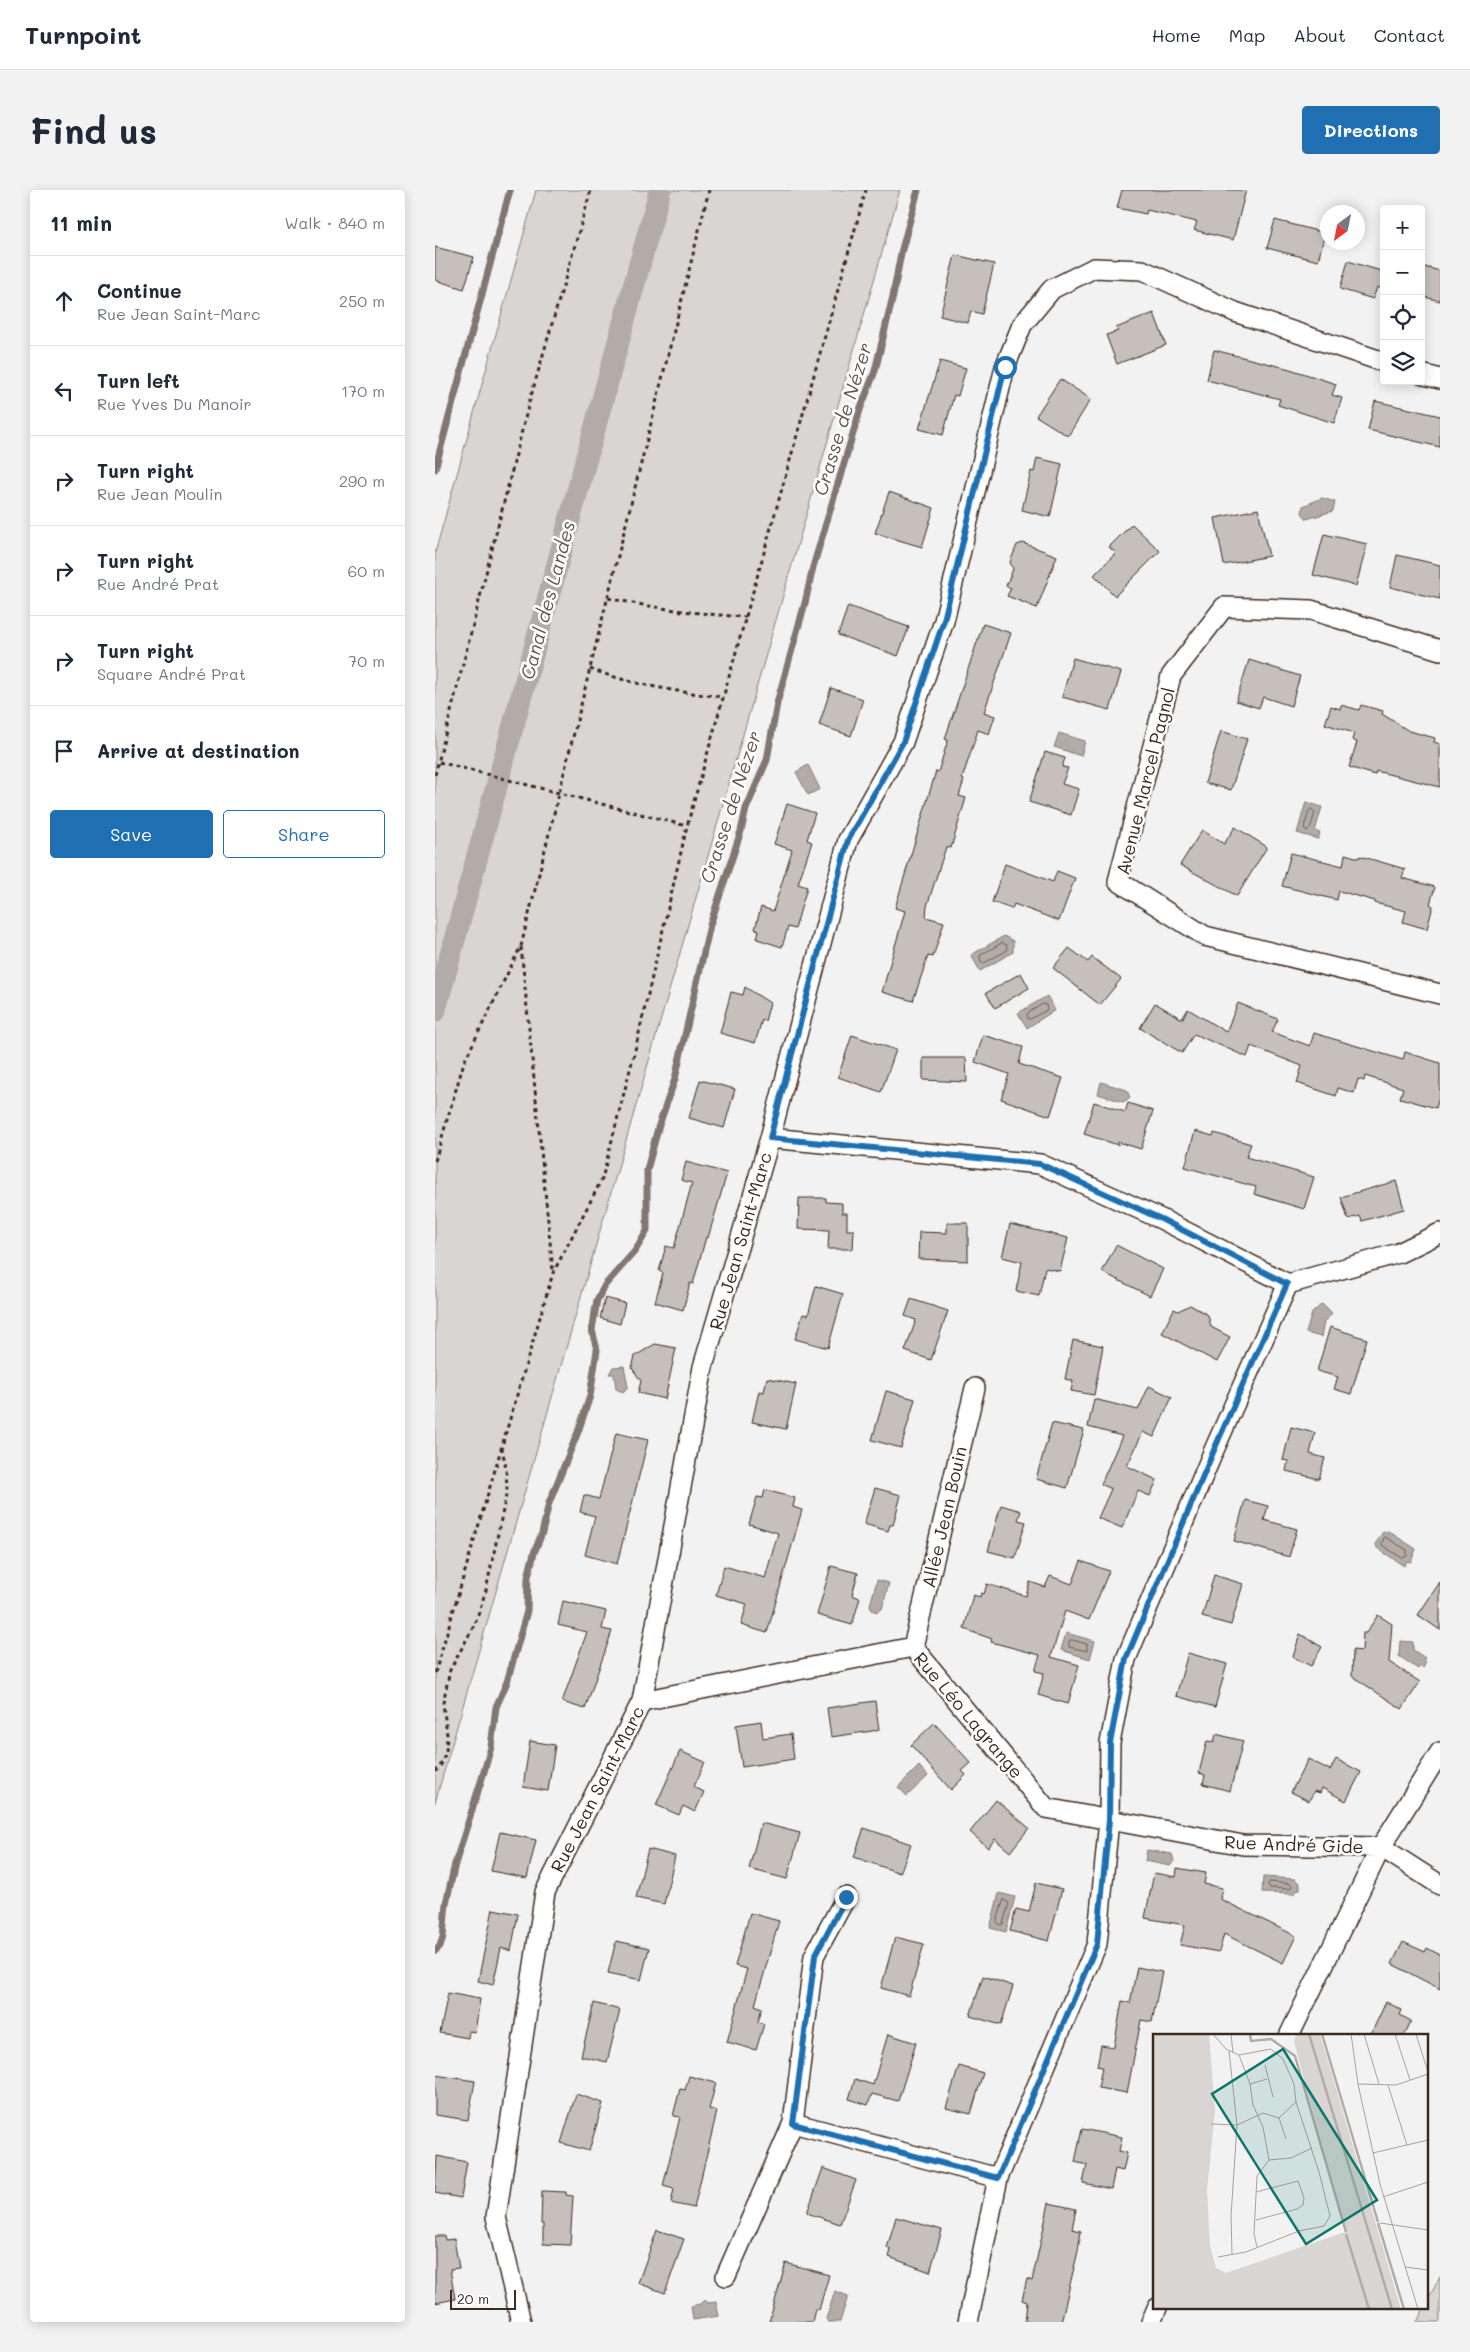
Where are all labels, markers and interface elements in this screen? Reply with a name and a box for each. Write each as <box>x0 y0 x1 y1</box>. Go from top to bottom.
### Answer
text: Turnpoint <box>25 19 141 50</box>
text: Home <box>1152 23 1201 47</box>
text: Map <box>1229 23 1265 47</box>
text: About <box>1293 23 1346 47</box>
text: Contact <box>1374 23 1445 47</box>
button: Directions <box>1302 106 1440 154</box>
text: Find us <box>30 107 157 153</box>
north arrow <box>1320 205 1365 250</box>
map controls <box>1380 205 1425 385</box>
button: + <box>1380 205 1425 250</box>
text: 11 min <box>50 209 112 236</box>
text: Walk · 840 m <box>284 212 385 233</box>
button: − <box>1380 250 1425 295</box>
text: Continue <box>97 278 182 303</box>
icon: ahead <box>50 287 78 315</box>
text: 250 m <box>339 290 385 311</box>
button: locate <box>1380 295 1425 340</box>
text: Rue Jean Saint-Marc <box>97 303 260 324</box>
water label: Crasse de Nézer <box>807 339 877 499</box>
button: layers <box>1380 340 1425 385</box>
route start <box>994 356 1017 379</box>
text: Turn left <box>97 368 180 393</box>
icon: left <box>50 377 78 405</box>
text: 170 m <box>341 380 385 401</box>
text: Rue Yves Du Manoir <box>97 393 252 414</box>
text: Turn right <box>97 458 194 483</box>
icon: right <box>50 467 78 495</box>
text: 290 m <box>339 470 385 491</box>
text: Rue Jean Moulin <box>97 483 222 504</box>
water label: Canal des Landes <box>514 518 580 682</box>
text: Turn right <box>97 548 194 573</box>
icon: right <box>50 557 78 585</box>
text: 60 m <box>348 560 385 581</box>
text: Rue André Prat <box>97 573 219 594</box>
text: Turn right <box>97 638 194 663</box>
icon: right <box>50 647 78 675</box>
text: 70 m <box>348 650 385 671</box>
text: Square André Prat <box>97 663 246 684</box>
street label: Avenue Marcel Pagnol <box>1110 685 1180 877</box>
water label: Crasse de Nézer <box>694 728 766 886</box>
icon: arrive <box>50 737 78 765</box>
text: Arrive at destination <box>97 738 300 763</box>
button: Save <box>50 810 213 858</box>
button: Share <box>223 810 385 858</box>
street label: Rue Jean Saint-Marc <box>703 1149 777 1333</box>
street label: Allée Jean Bouin <box>916 1444 972 1590</box>
street label: Rue Léo Lagrange <box>909 1647 1029 1783</box>
street label: Rue Jean Saint-Marc <box>545 1702 649 1876</box>
street label: Rue André Gide <box>1224 1830 1364 1858</box>
route end <box>835 1886 858 1909</box>
inset map <box>1153 2034 1427 2310</box>
scale bar <box>450 2287 516 2310</box>
text: 20 m <box>457 2289 489 2308</box>

